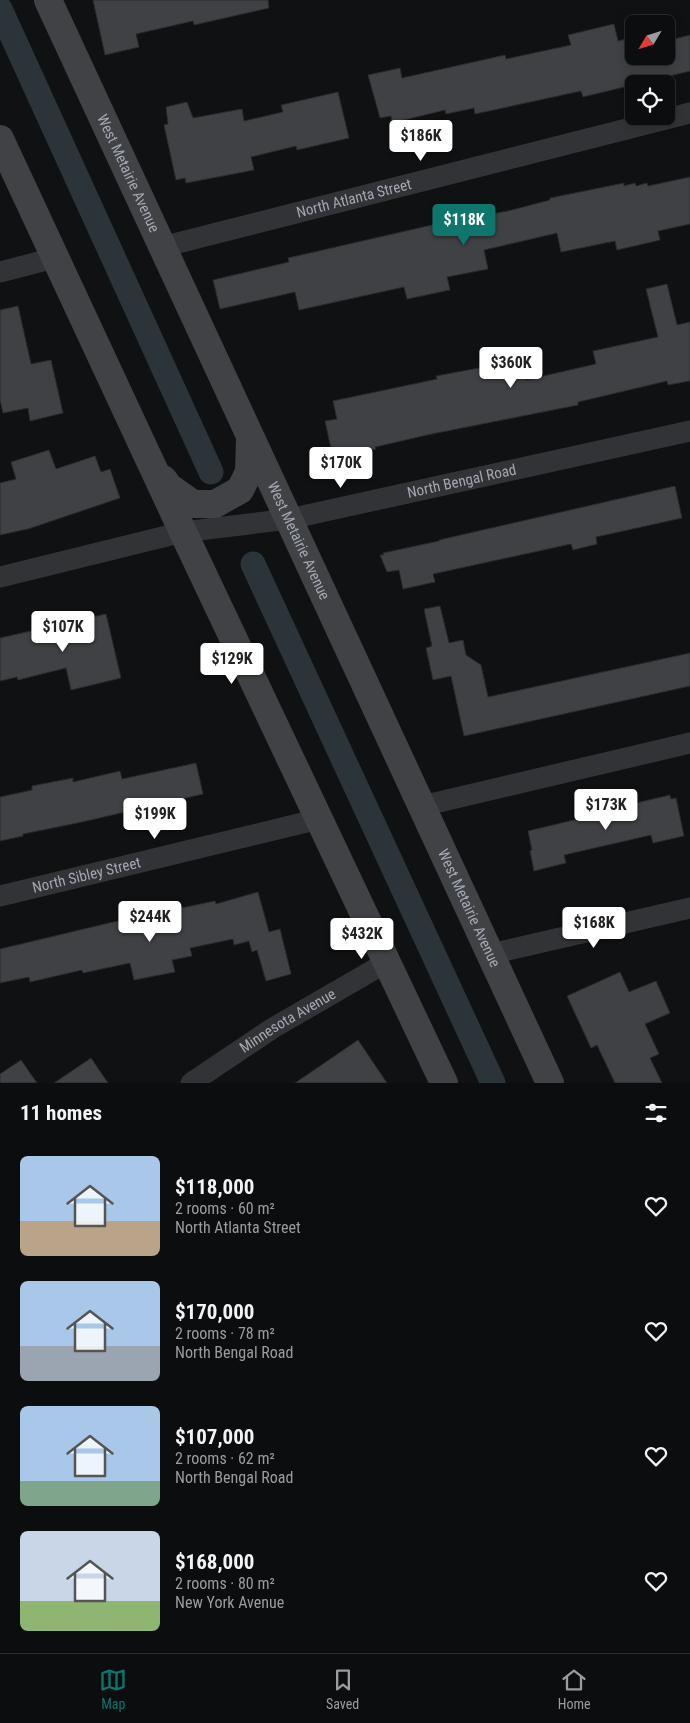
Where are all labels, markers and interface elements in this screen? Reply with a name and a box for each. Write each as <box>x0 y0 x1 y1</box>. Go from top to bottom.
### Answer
north arrow <box>625 15 675 65</box>
map controls <box>625 15 675 125</box>
button: locate <box>625 75 675 125</box>
street label: West Metairie Avenue <box>93 111 163 235</box>
pin: $186K <box>386 120 456 162</box>
text: $186K <box>400 126 442 145</box>
street label: North Atlanta Street <box>294 175 413 222</box>
pin: $118K <box>429 204 499 246</box>
text: $118K <box>443 210 485 229</box>
pin: $360K <box>476 346 546 389</box>
text: $360K <box>490 353 532 372</box>
pin: $170K <box>306 446 376 489</box>
text: $170K <box>320 453 362 472</box>
street label: North Bengal Road <box>405 460 518 502</box>
street label: West Metairie Avenue <box>264 479 334 603</box>
pin: $107K <box>28 610 98 653</box>
text: $107K <box>42 617 84 636</box>
pin: $129K <box>197 642 267 685</box>
text: $129K <box>211 649 253 668</box>
pin: $173K <box>571 788 641 831</box>
text: $173K <box>585 795 627 814</box>
pin: $199K <box>120 798 190 840</box>
text: $199K <box>134 804 176 823</box>
street label: West Metairie Avenue <box>434 846 504 970</box>
street label: North Sibley Street <box>31 853 143 897</box>
pin: $244K <box>115 900 185 943</box>
pin: $168K <box>559 906 629 949</box>
text: $244K <box>129 907 171 926</box>
text: $168K <box>573 913 615 932</box>
pin: $432K <box>327 918 397 960</box>
text: $432K <box>341 924 383 943</box>
street label: Minnesota Avenue <box>236 985 339 1057</box>
icon: filters <box>642 1099 670 1127</box>
text: 11 homes <box>20 1101 102 1125</box>
text: $118,000 <box>175 1175 254 1199</box>
icon: home <box>60 1176 120 1236</box>
icon: heart <box>642 1192 670 1220</box>
text: 2 rooms · 60 m² <box>175 1199 275 1218</box>
text: North Atlanta Street <box>175 1218 301 1237</box>
text: $170,000 <box>175 1300 254 1324</box>
icon: home <box>60 1301 120 1361</box>
icon: heart <box>642 1317 670 1345</box>
text: 2 rooms · 78 m² <box>175 1324 275 1343</box>
text: North Bengal Road <box>175 1343 293 1362</box>
text: $107,000 <box>175 1425 254 1449</box>
icon: home <box>60 1426 120 1486</box>
icon: heart <box>642 1442 670 1470</box>
text: 2 rooms · 62 m² <box>175 1449 275 1468</box>
text: North Bengal Road <box>175 1468 293 1487</box>
text: $168,000 <box>175 1550 254 1574</box>
icon: home <box>60 1551 120 1611</box>
icon: heart <box>642 1567 670 1595</box>
text: 2 rooms · 80 m² <box>175 1574 275 1593</box>
text: New York Avenue <box>175 1593 284 1612</box>
tab: Map <box>99 1666 127 1712</box>
tab: Saved <box>326 1666 359 1712</box>
tab: Home <box>558 1666 591 1712</box>

